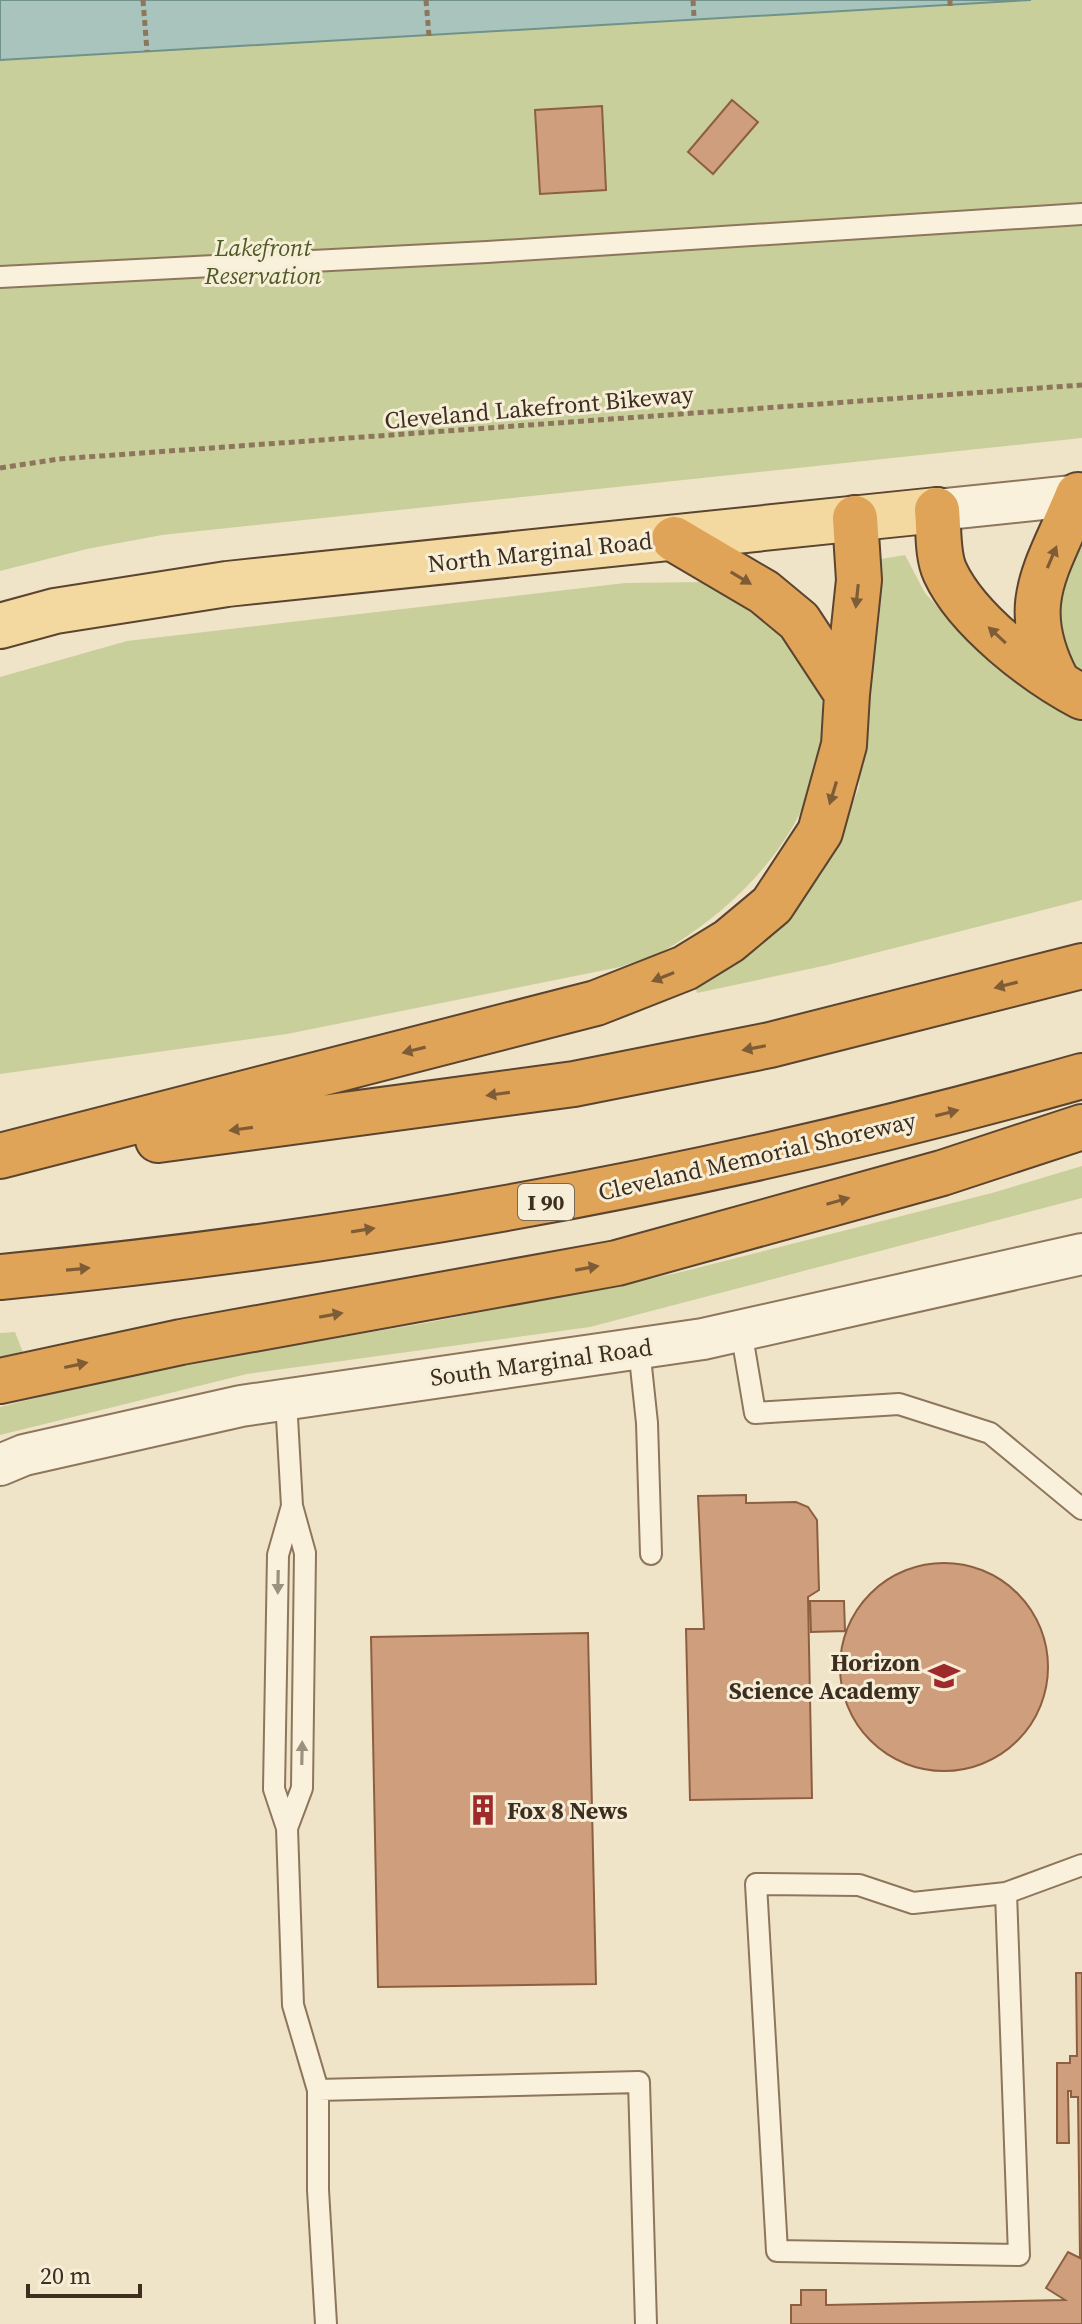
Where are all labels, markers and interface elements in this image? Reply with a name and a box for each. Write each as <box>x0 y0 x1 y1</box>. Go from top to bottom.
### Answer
park label: Lakefront Reservation <box>203 231 322 292</box>
street label: Cleveland Lakefront Bikeway <box>383 377 696 437</box>
street label: North Marginal Road <box>426 524 654 580</box>
one-way arrow <box>1046 545 1059 569</box>
one-way arrow <box>730 571 752 585</box>
one-way arrow <box>850 584 863 609</box>
one-way arrow <box>988 626 1007 644</box>
one-way arrow <box>826 782 839 806</box>
one-way arrow <box>651 971 675 984</box>
one-way arrow <box>994 979 1019 992</box>
one-way arrow <box>741 1043 766 1055</box>
one-way arrow <box>401 1045 426 1057</box>
one-way arrow <box>485 1088 510 1101</box>
street label: Cleveland Memorial Shoreway <box>595 1103 920 1209</box>
one-way arrow <box>934 1106 959 1119</box>
one-way arrow <box>228 1123 253 1136</box>
road number: I 90 <box>518 1184 574 1220</box>
one-way arrow <box>826 1195 851 1207</box>
one-way arrow <box>351 1224 376 1236</box>
one-way arrow <box>575 1262 600 1274</box>
one-way arrow <box>66 1263 91 1276</box>
one-way arrow <box>319 1308 344 1320</box>
street label: South Marginal Road <box>428 1330 654 1394</box>
one-way arrow <box>64 1358 89 1371</box>
one-way arrow <box>271 1570 284 1595</box>
place label: Horizon Science Academy <box>729 1646 920 1707</box>
school or university icon: Horizon Science Academy <box>927 1659 961 1693</box>
one-way arrow <box>296 1740 308 1765</box>
building icon: Fox 8 News <box>466 1793 500 1827</box>
place label: Fox 8 News <box>507 1794 628 1827</box>
scale bar <box>28 2248 140 2298</box>
text: 20 m <box>40 2259 91 2292</box>

